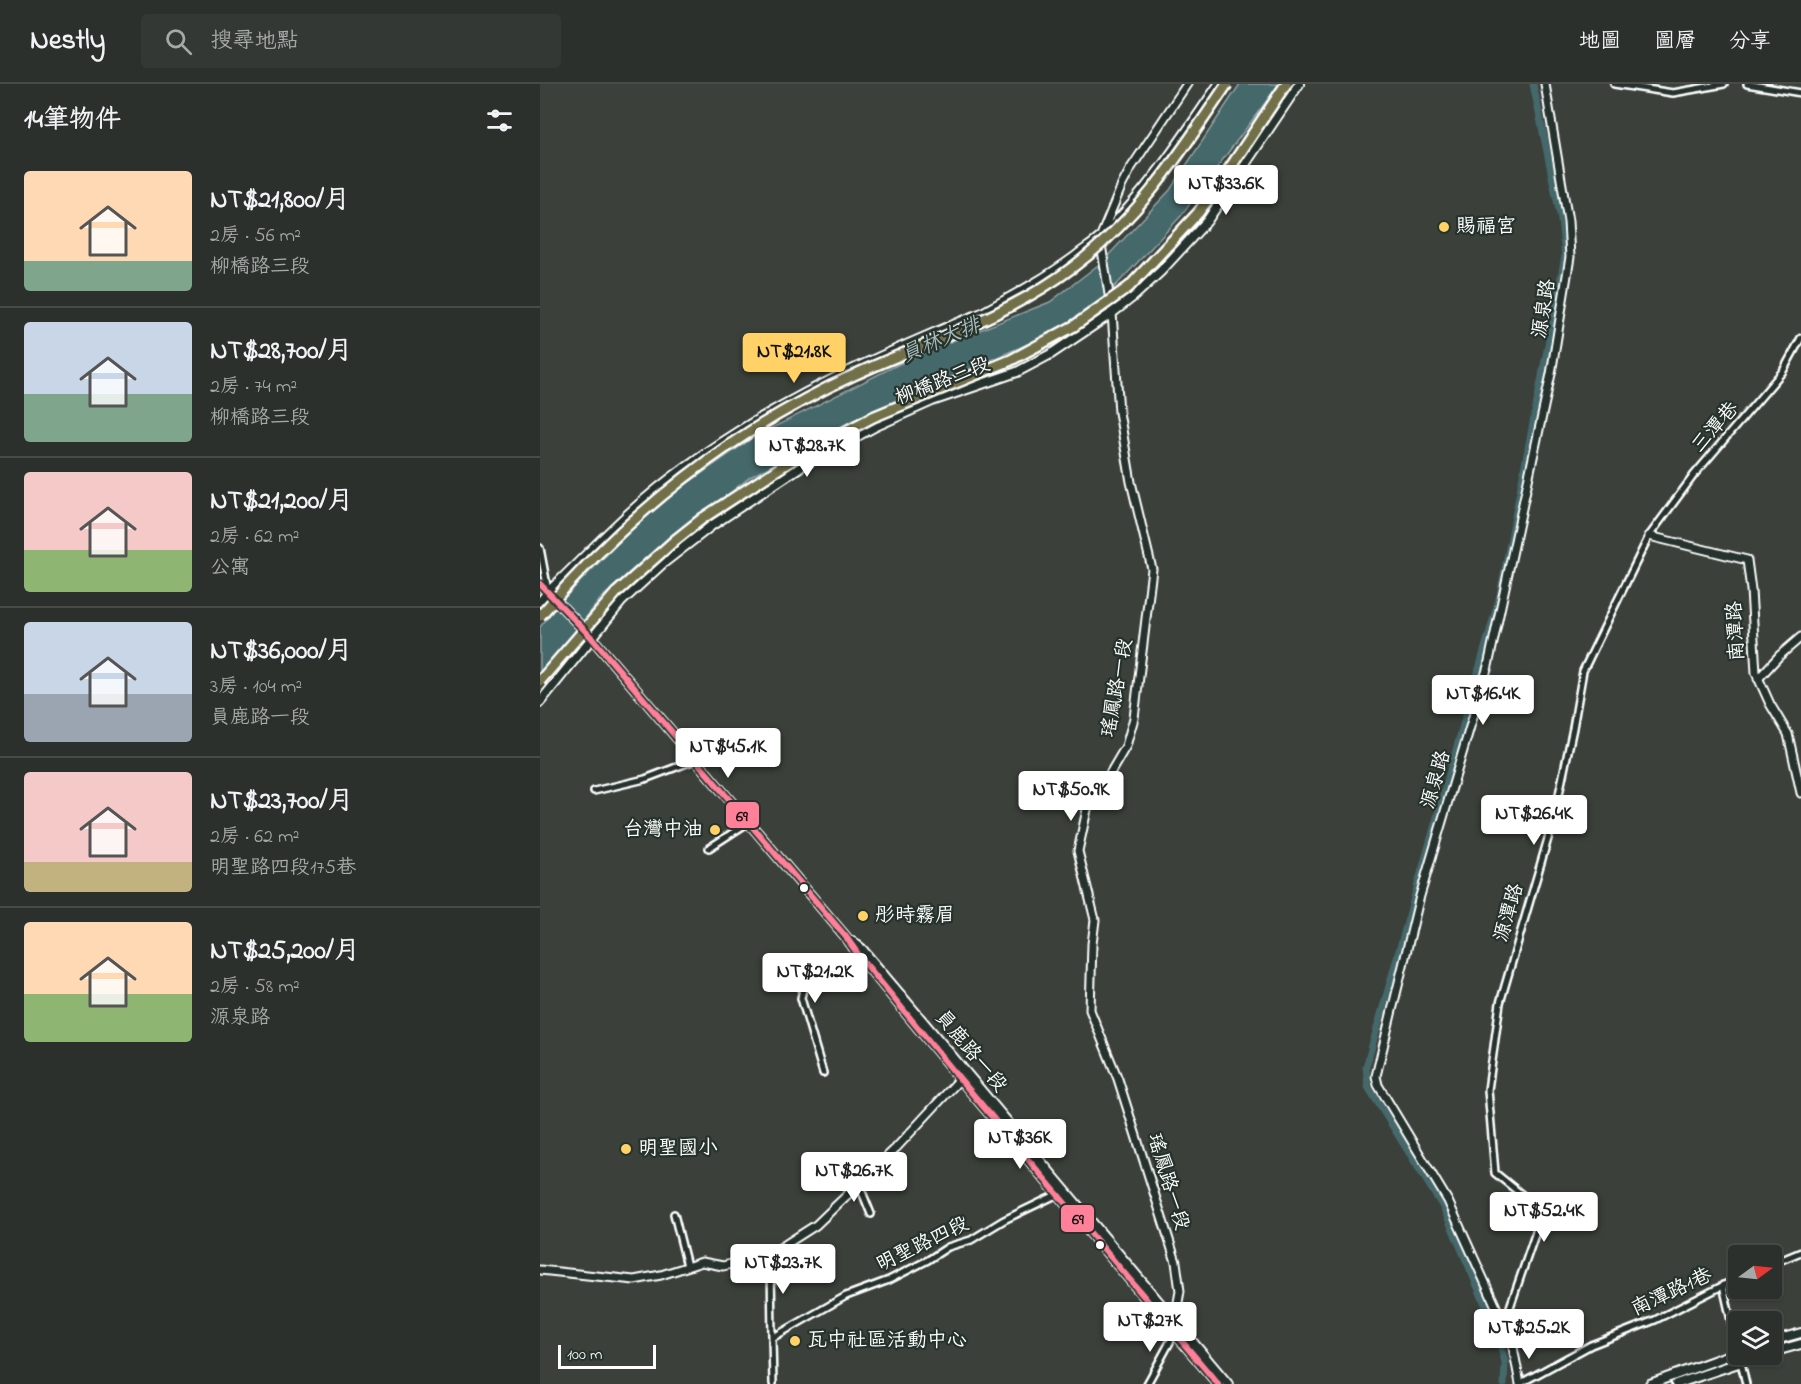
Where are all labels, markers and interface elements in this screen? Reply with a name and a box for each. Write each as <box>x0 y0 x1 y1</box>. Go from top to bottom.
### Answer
search box <box>141 14 561 68</box>
text: Nestly <box>30 21 105 62</box>
icon: search <box>162 25 195 58</box>
text: 搜尋地點 <box>210 26 298 58</box>
text: 地圖 <box>1579 27 1621 57</box>
text: 圖層 <box>1654 27 1696 57</box>
text: 分享 <box>1729 27 1771 57</box>
text: 14筆物件 <box>24 102 121 140</box>
icon: filters <box>483 104 516 137</box>
pin: NT$33.6K <box>1164 165 1288 216</box>
text: NT$33.6K <box>1188 170 1264 199</box>
text: NT$21,800/月 <box>210 182 350 220</box>
icon: home <box>72 195 144 267</box>
place label: 賜福宮 <box>1456 213 1516 242</box>
marker: 賜福宮 <box>1437 220 1451 234</box>
text: 2房 · 56 m² <box>210 222 301 251</box>
text: 柳橋路三段 <box>210 253 310 282</box>
street label: 源泉路 <box>1526 276 1564 341</box>
water label: 員林大排 <box>896 310 987 371</box>
text: NT$28,700/月 <box>210 333 353 371</box>
pin: NT$21.8K <box>732 333 856 384</box>
text: NT$21.8K <box>757 338 831 367</box>
icon: home <box>72 346 144 418</box>
street label: 柳橋路三段 <box>891 351 995 413</box>
text: 2房 · 74 m² <box>210 373 297 402</box>
street label: 三潭巷 <box>1685 395 1747 460</box>
text: 柳橋路三段 <box>210 404 310 433</box>
pin: NT$28.7K <box>745 427 869 478</box>
text: NT$28.7K <box>769 432 845 461</box>
text: NT$21,200/月 <box>210 483 353 521</box>
icon: home <box>72 496 144 568</box>
text: 2房 · 62 m² <box>210 523 299 552</box>
text: 公寓 <box>210 554 250 583</box>
street label: 南潭路 <box>1721 599 1753 662</box>
text: NT$36,000/月 <box>210 633 353 671</box>
street label: 瑤鳳路一段 <box>1095 636 1141 740</box>
icon: home <box>72 646 144 718</box>
text: 3房 · 104 m² <box>210 673 302 702</box>
pin: NT$16.4K <box>1421 675 1545 726</box>
text: NT$16.4K <box>1446 680 1520 709</box>
text: 員鹿路一段 <box>210 704 310 733</box>
pin: NT$45.1K <box>666 728 790 779</box>
text: NT$45.1K <box>690 733 766 762</box>
street label: 源泉路 <box>1415 746 1459 813</box>
pin: NT$50.9K <box>1009 771 1133 822</box>
text: NT$50.9K <box>1033 776 1109 805</box>
text: NT$23,700/月 <box>210 783 354 821</box>
pin: NT$26.4K <box>1472 795 1596 846</box>
icon: home <box>72 796 144 868</box>
text: NT$26.4K <box>1495 800 1573 829</box>
line badge: 69 <box>725 801 760 829</box>
text: 69 <box>735 805 748 829</box>
place label: 台灣中油 <box>623 816 703 845</box>
text: 2房 · 62 m² <box>210 823 299 852</box>
marker: 台灣中油 <box>708 823 722 837</box>
text: 明聖路四段175巷 <box>210 854 356 883</box>
street label: 源潭路 <box>1488 879 1532 946</box>
unlabelled marker <box>798 882 810 894</box>
place label: 彤時霧眉 <box>875 902 955 931</box>
marker: 彤時霧眉 <box>856 909 870 923</box>
text: NT$25,200/月 <box>210 933 360 971</box>
icon: home <box>72 946 144 1018</box>
pin: NT$21.2K <box>753 953 877 1004</box>
text: NT$21.2K <box>776 958 854 987</box>
text: 2房 · 58 m² <box>210 973 300 1002</box>
text: 源泉路 <box>210 1004 270 1033</box>
street label: 員鹿路一段 <box>927 1004 1013 1100</box>
pin: NT$36K <box>971 1119 1069 1170</box>
text: NT$36K <box>988 1124 1052 1153</box>
street label: 瑤鳳路一段 <box>1139 1130 1195 1234</box>
place label: 明聖國小 <box>638 1135 718 1164</box>
marker: 明聖國小 <box>619 1142 633 1156</box>
pin: NT$26.7K <box>792 1152 916 1203</box>
text: NT$26.7K <box>815 1157 893 1186</box>
pin: NT$52.4K <box>1482 1192 1606 1243</box>
text: NT$52.4K <box>1504 1197 1584 1226</box>
line badge: 69 <box>1060 1204 1095 1233</box>
text: 69 <box>1071 1208 1084 1232</box>
street label: 明聖路四段 <box>872 1210 974 1280</box>
unlabelled marker <box>1094 1239 1106 1251</box>
pin: NT$23.7K <box>721 1244 845 1295</box>
north arrow <box>1728 1245 1782 1299</box>
map controls <box>1728 1245 1782 1365</box>
text: NT$23.7K <box>744 1249 822 1278</box>
street label: 南潭路1巷 <box>1627 1261 1718 1324</box>
pin: NT$27K <box>1101 1302 1199 1353</box>
text: NT$27K <box>1118 1307 1182 1336</box>
pin: NT$25.2K <box>1467 1309 1591 1360</box>
button: layers <box>1728 1311 1782 1365</box>
text: NT$25.2K <box>1488 1314 1570 1343</box>
place label: 瓦中社區活動中心 <box>807 1327 967 1356</box>
marker: 瓦中社區活動中心 <box>788 1334 802 1348</box>
scale bar <box>558 1342 656 1370</box>
text: 100 m <box>567 1343 602 1367</box>

